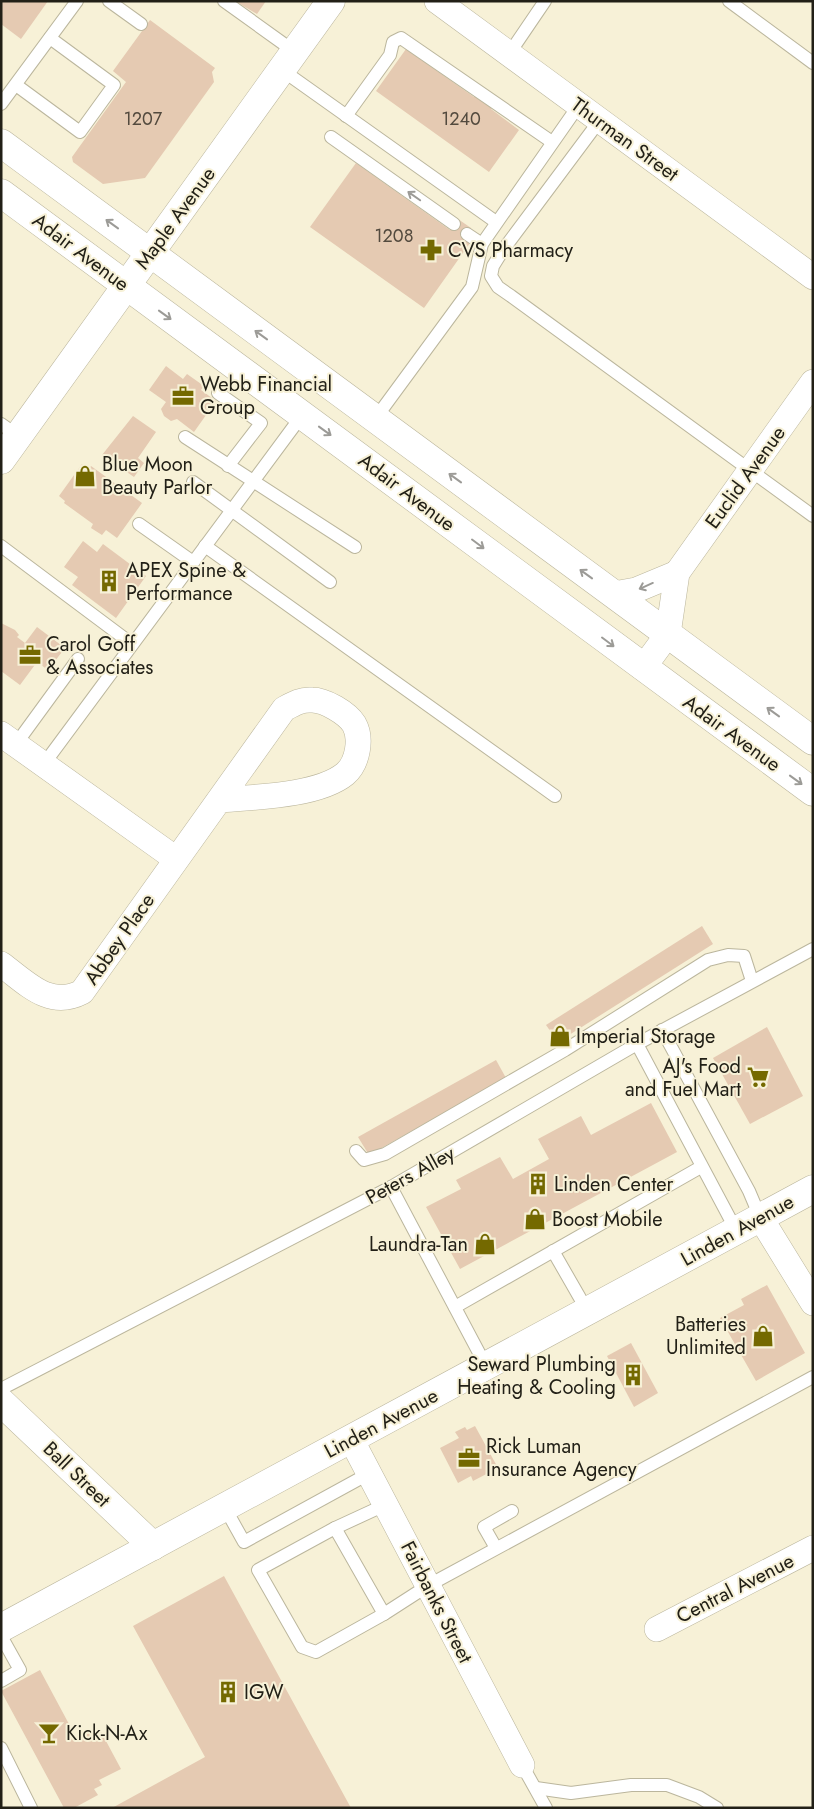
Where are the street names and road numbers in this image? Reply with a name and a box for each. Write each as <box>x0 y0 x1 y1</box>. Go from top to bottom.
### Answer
street label: Thurman Street <box>565 90 685 188</box>
street label: Maple Avenue <box>128 161 223 276</box>
street label: Adair Avenue <box>26 206 135 298</box>
street label: Euclid Avenue <box>698 420 793 535</box>
street label: Adair Avenue <box>352 446 461 538</box>
street label: Adair Avenue <box>677 688 787 779</box>
street label: Abbey Place <box>77 888 162 991</box>
street label: Peters Alley <box>360 1139 460 1212</box>
street label: Linden Avenue <box>675 1187 799 1273</box>
street label: Linden Avenue <box>319 1381 443 1466</box>
street label: Ball Street <box>36 1435 117 1514</box>
street label: Fairbanks Street <box>393 1536 480 1668</box>
street label: Central Avenue <box>671 1546 799 1631</box>

